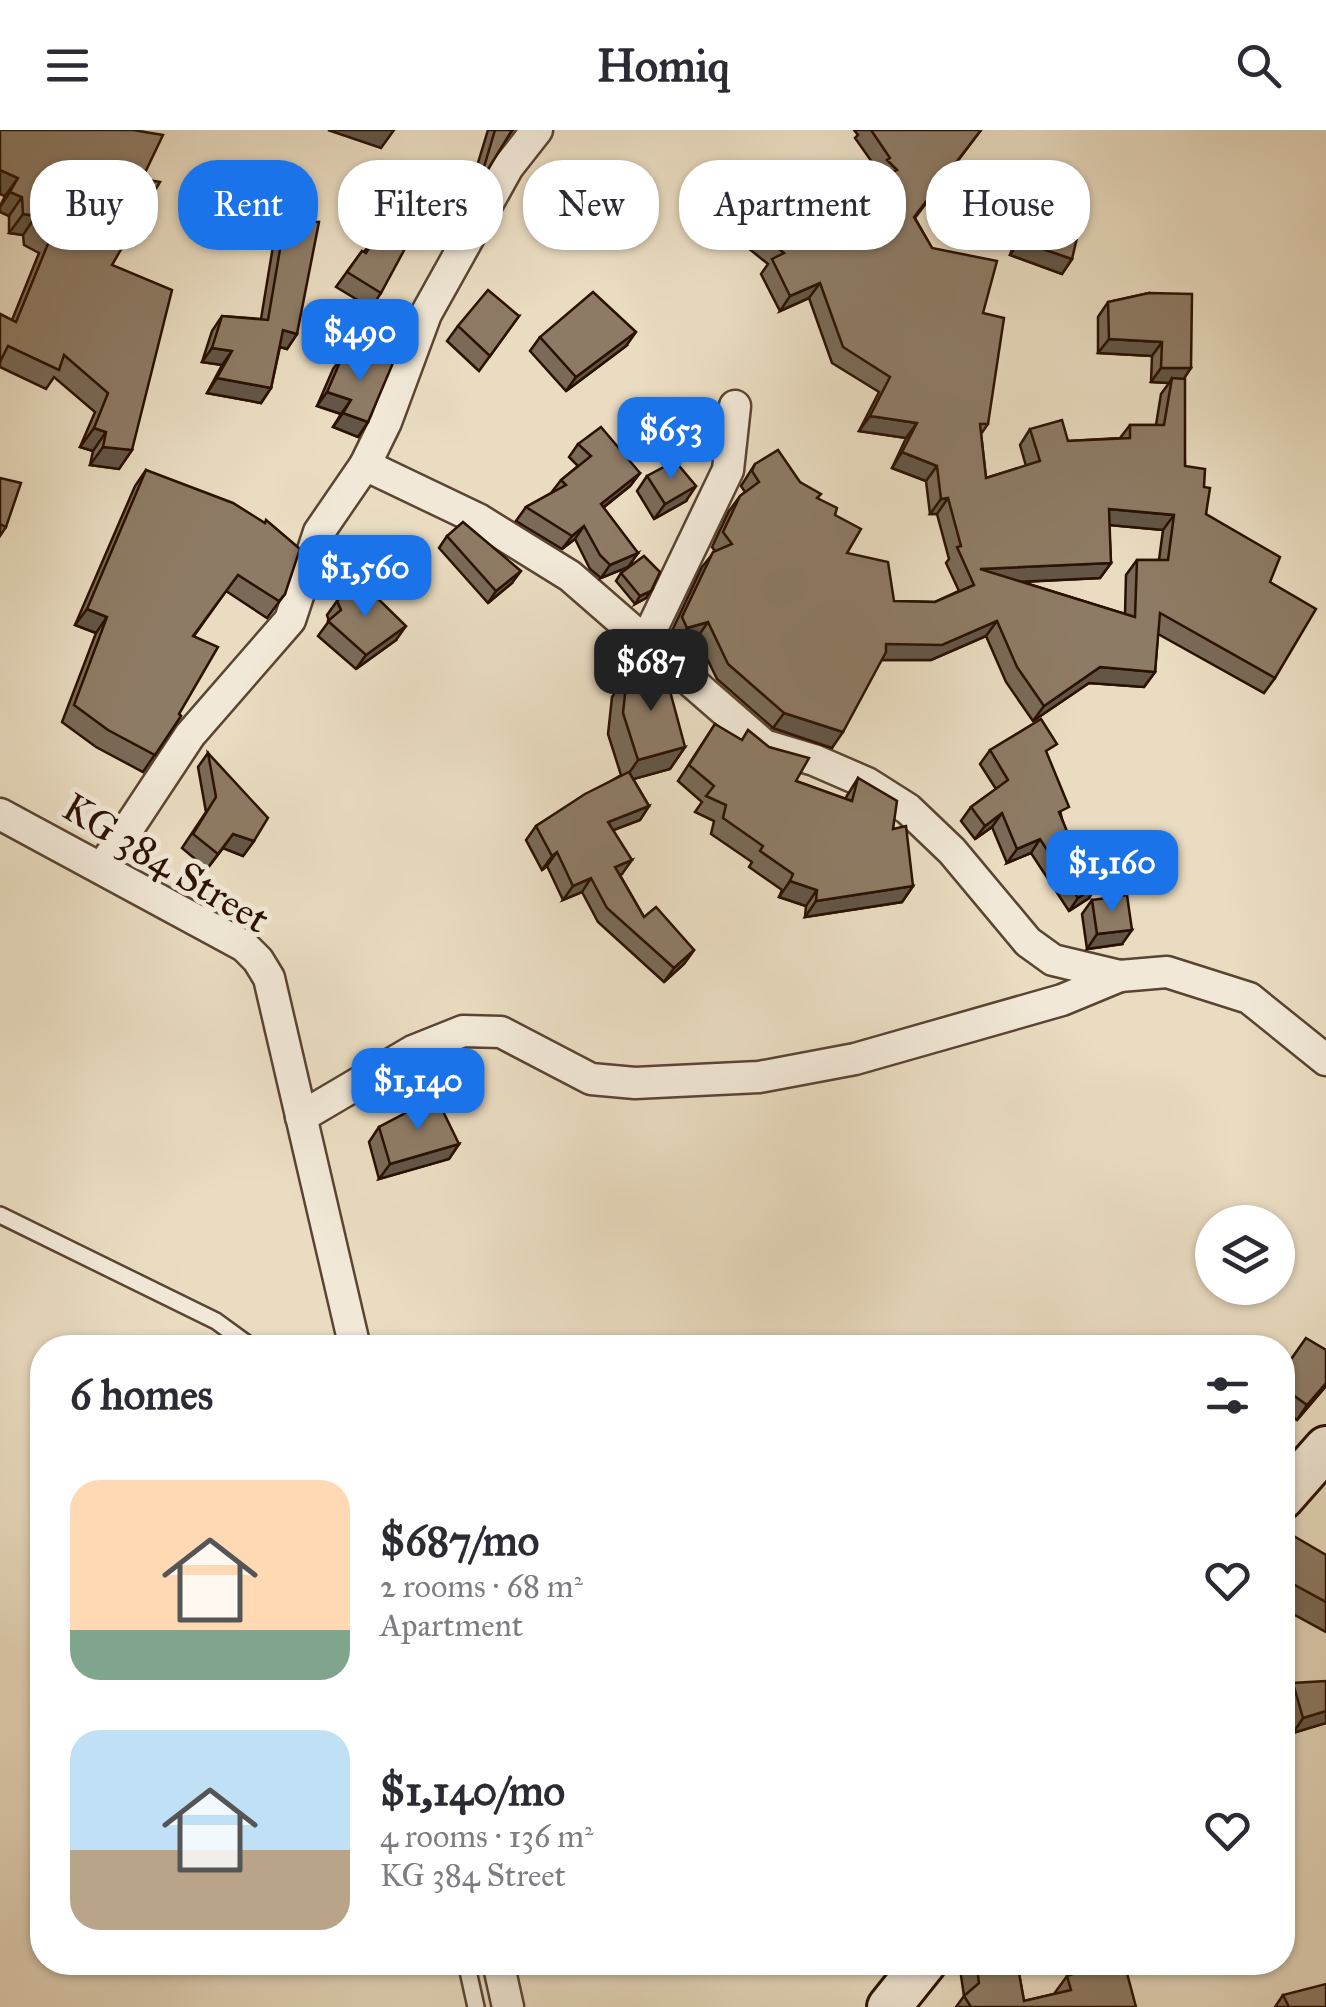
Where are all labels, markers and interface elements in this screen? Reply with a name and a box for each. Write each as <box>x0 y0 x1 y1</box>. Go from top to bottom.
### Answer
icon: menu <box>40 38 95 93</box>
text: Homiq <box>597 38 729 93</box>
icon: search <box>1231 38 1286 93</box>
chip: Buy <box>30 160 158 250</box>
chip: Rent <box>178 160 318 250</box>
chip: Filters <box>338 160 503 250</box>
chip: New <box>523 160 659 250</box>
chip: Apartment <box>679 160 906 250</box>
chip: House <box>926 160 1090 250</box>
pin: $490 <box>301 299 419 384</box>
text: $490 <box>324 312 396 351</box>
pin: $653 <box>612 397 730 482</box>
text: $653 <box>639 410 703 449</box>
pin: $1,560 <box>284 535 446 620</box>
text: $1,560 <box>320 548 410 587</box>
pin: $687 <box>592 629 710 714</box>
text: $687 <box>616 642 686 681</box>
street label: KG 384 Street <box>54 782 278 944</box>
pin: $1,160 <box>1031 830 1193 915</box>
text: $1,160 <box>1068 843 1156 882</box>
pin: $1,140 <box>337 1048 499 1133</box>
text: $1,140 <box>373 1061 463 1100</box>
map controls <box>1195 1205 1295 1305</box>
button: layers <box>1195 1205 1295 1305</box>
icon: filters <box>1200 1368 1255 1423</box>
text: 6 homes <box>70 1369 213 1421</box>
text: $687/mo <box>380 1515 539 1567</box>
icon: home <box>150 1520 270 1640</box>
icon: heart <box>1200 1553 1255 1608</box>
text: 2 rooms · 68 m² <box>380 1567 583 1606</box>
text: Apartment <box>380 1606 523 1645</box>
text: $1,140/mo <box>380 1765 565 1817</box>
icon: home <box>150 1770 270 1890</box>
icon: heart <box>1200 1803 1255 1858</box>
text: 4 rooms · 136 m² <box>380 1817 593 1856</box>
text: KG 384 Street <box>380 1856 566 1895</box>

